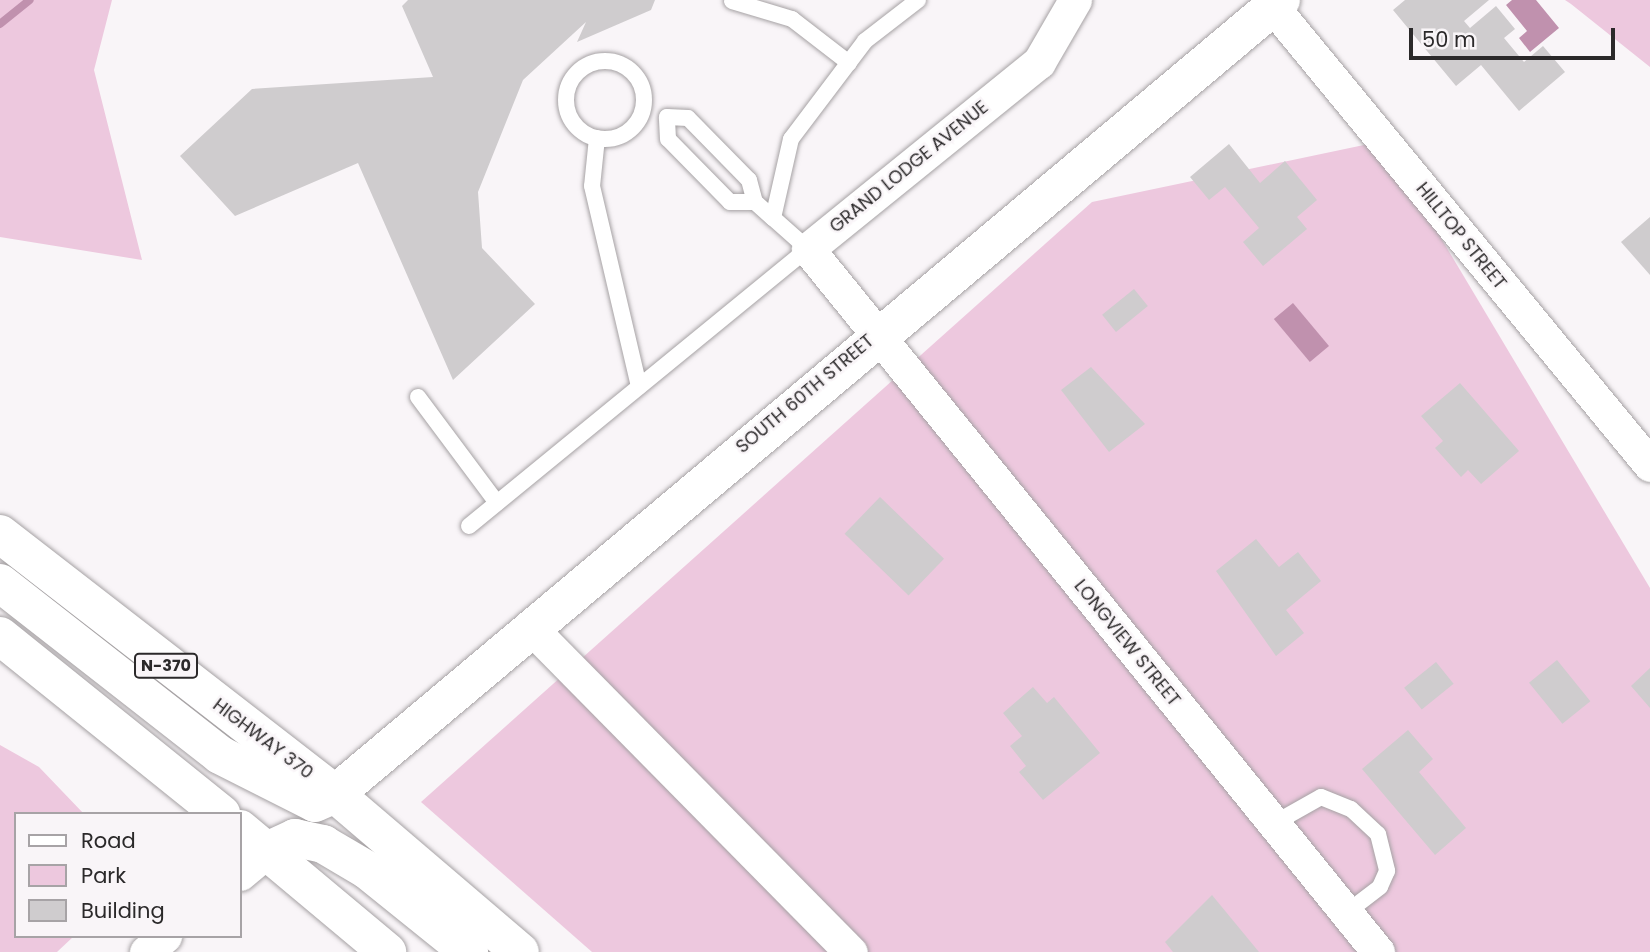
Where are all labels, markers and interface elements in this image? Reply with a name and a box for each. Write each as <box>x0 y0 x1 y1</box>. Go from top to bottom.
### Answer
scale bar <box>1412 14 1618 58</box>
text: 50 m <box>1422 25 1476 54</box>
street label: GRAND LODGE AVENUE <box>825 96 993 238</box>
street label: HILLTOP STREET <box>1411 178 1511 294</box>
street label: SOUTH 60TH STREET <box>732 330 878 458</box>
street label: LONGVIEW STREET <box>1069 575 1185 711</box>
road number: N-370 <box>133 653 199 678</box>
street label: HIGHWAY 370 <box>209 694 317 784</box>
legend <box>14 812 242 938</box>
text: Road <box>81 826 136 855</box>
text: Park <box>81 861 126 890</box>
text: Building <box>81 896 165 925</box>

